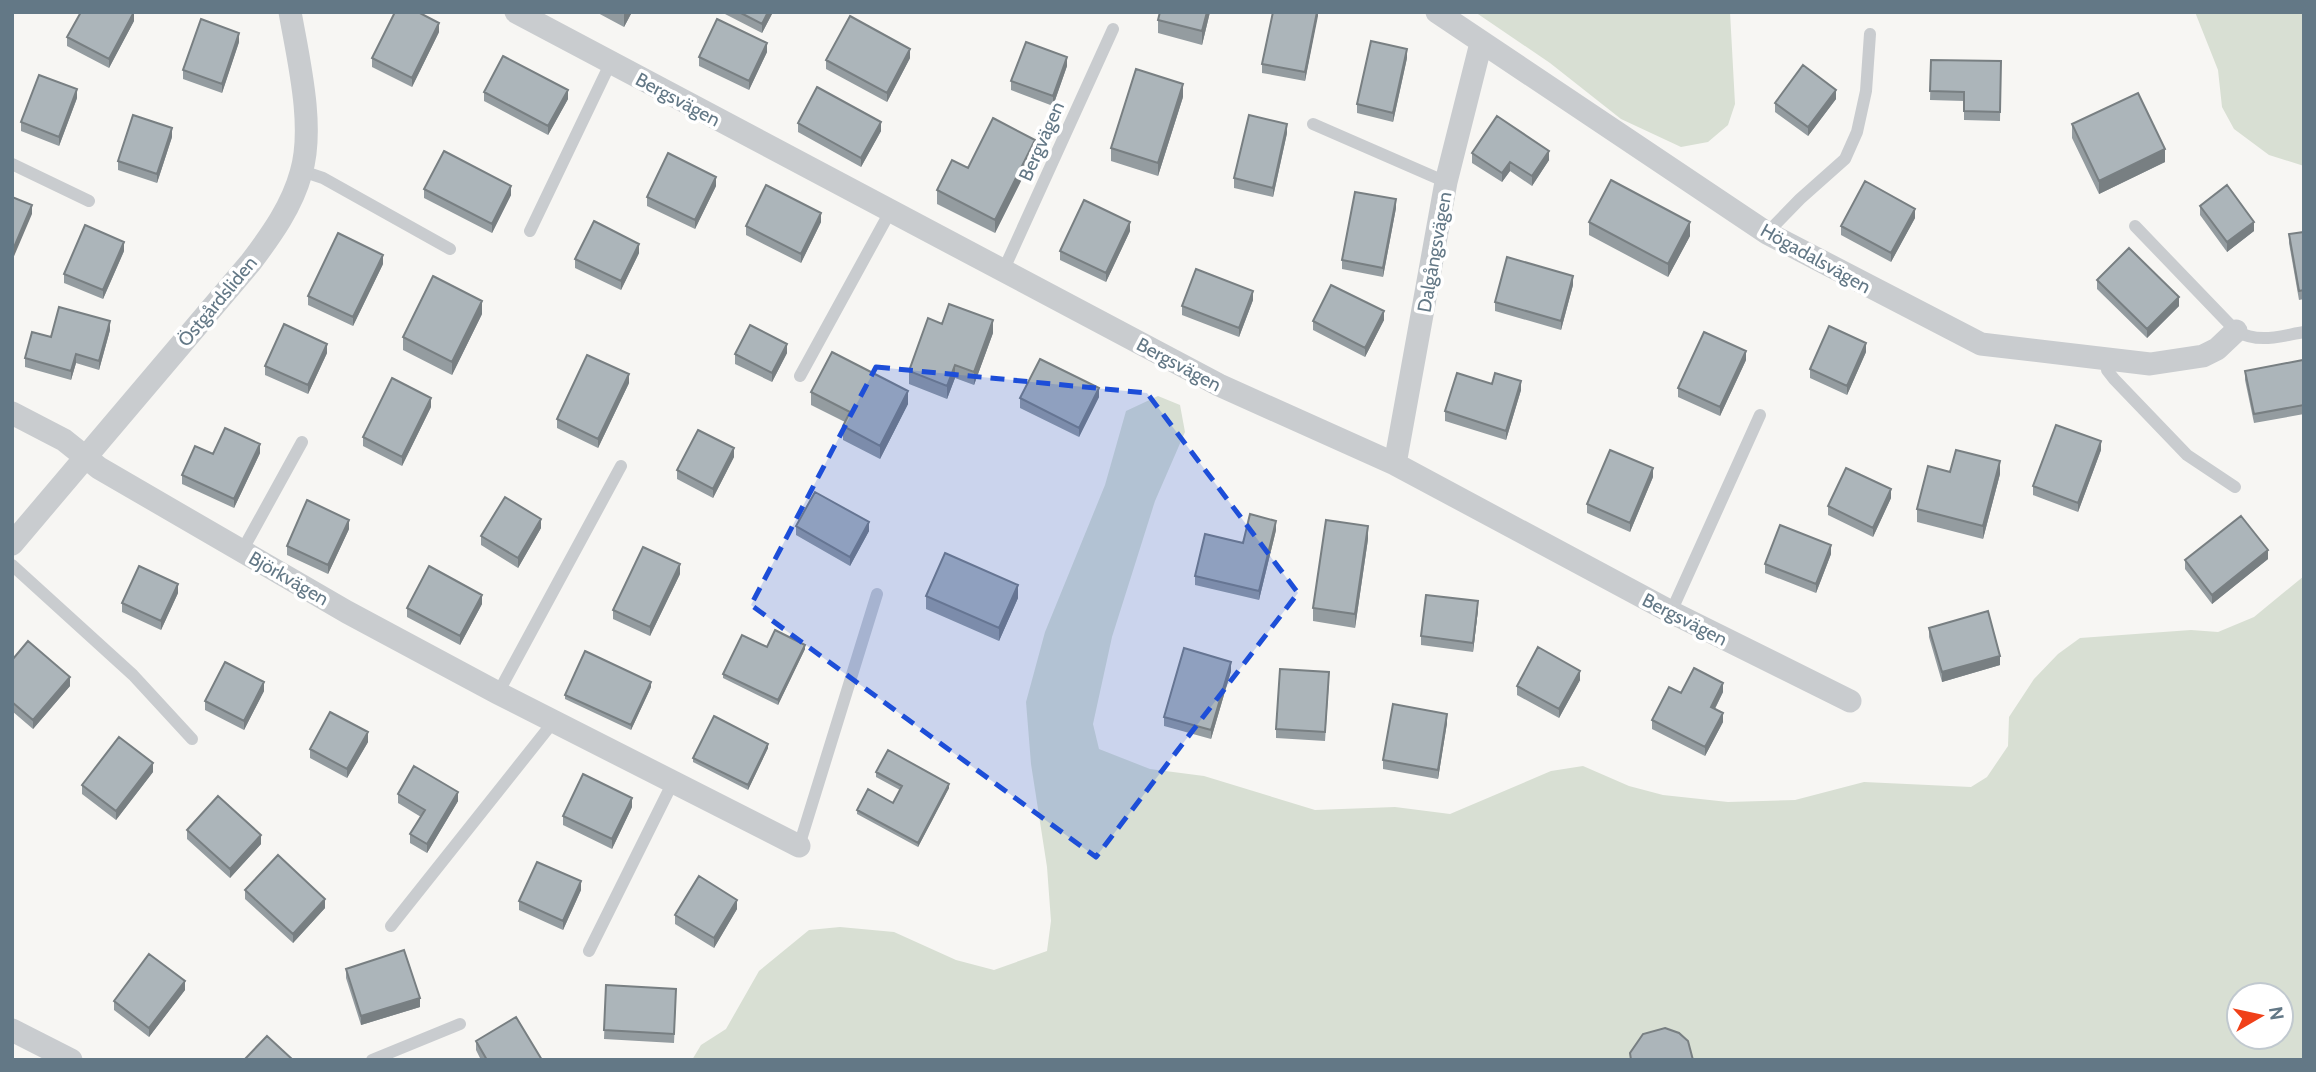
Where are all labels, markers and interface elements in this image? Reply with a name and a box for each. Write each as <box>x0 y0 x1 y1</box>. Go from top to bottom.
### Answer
street label: Bergsvägen <box>632 68 724 131</box>
street label: Bergvägen <box>1014 98 1069 185</box>
street label: Dalgångsvägen <box>1413 190 1456 314</box>
street label: Högadalsvägen <box>1757 219 1875 298</box>
street label: Östgårdsliden <box>173 251 262 351</box>
street label: Bergsvägen <box>1133 333 1225 396</box>
street label: Björkvägen <box>245 546 333 610</box>
street label: Bergsvägen <box>1638 588 1731 651</box>
north arrow <box>2225 981 2295 1051</box>
text: N <box>2264 1005 2289 1022</box>

